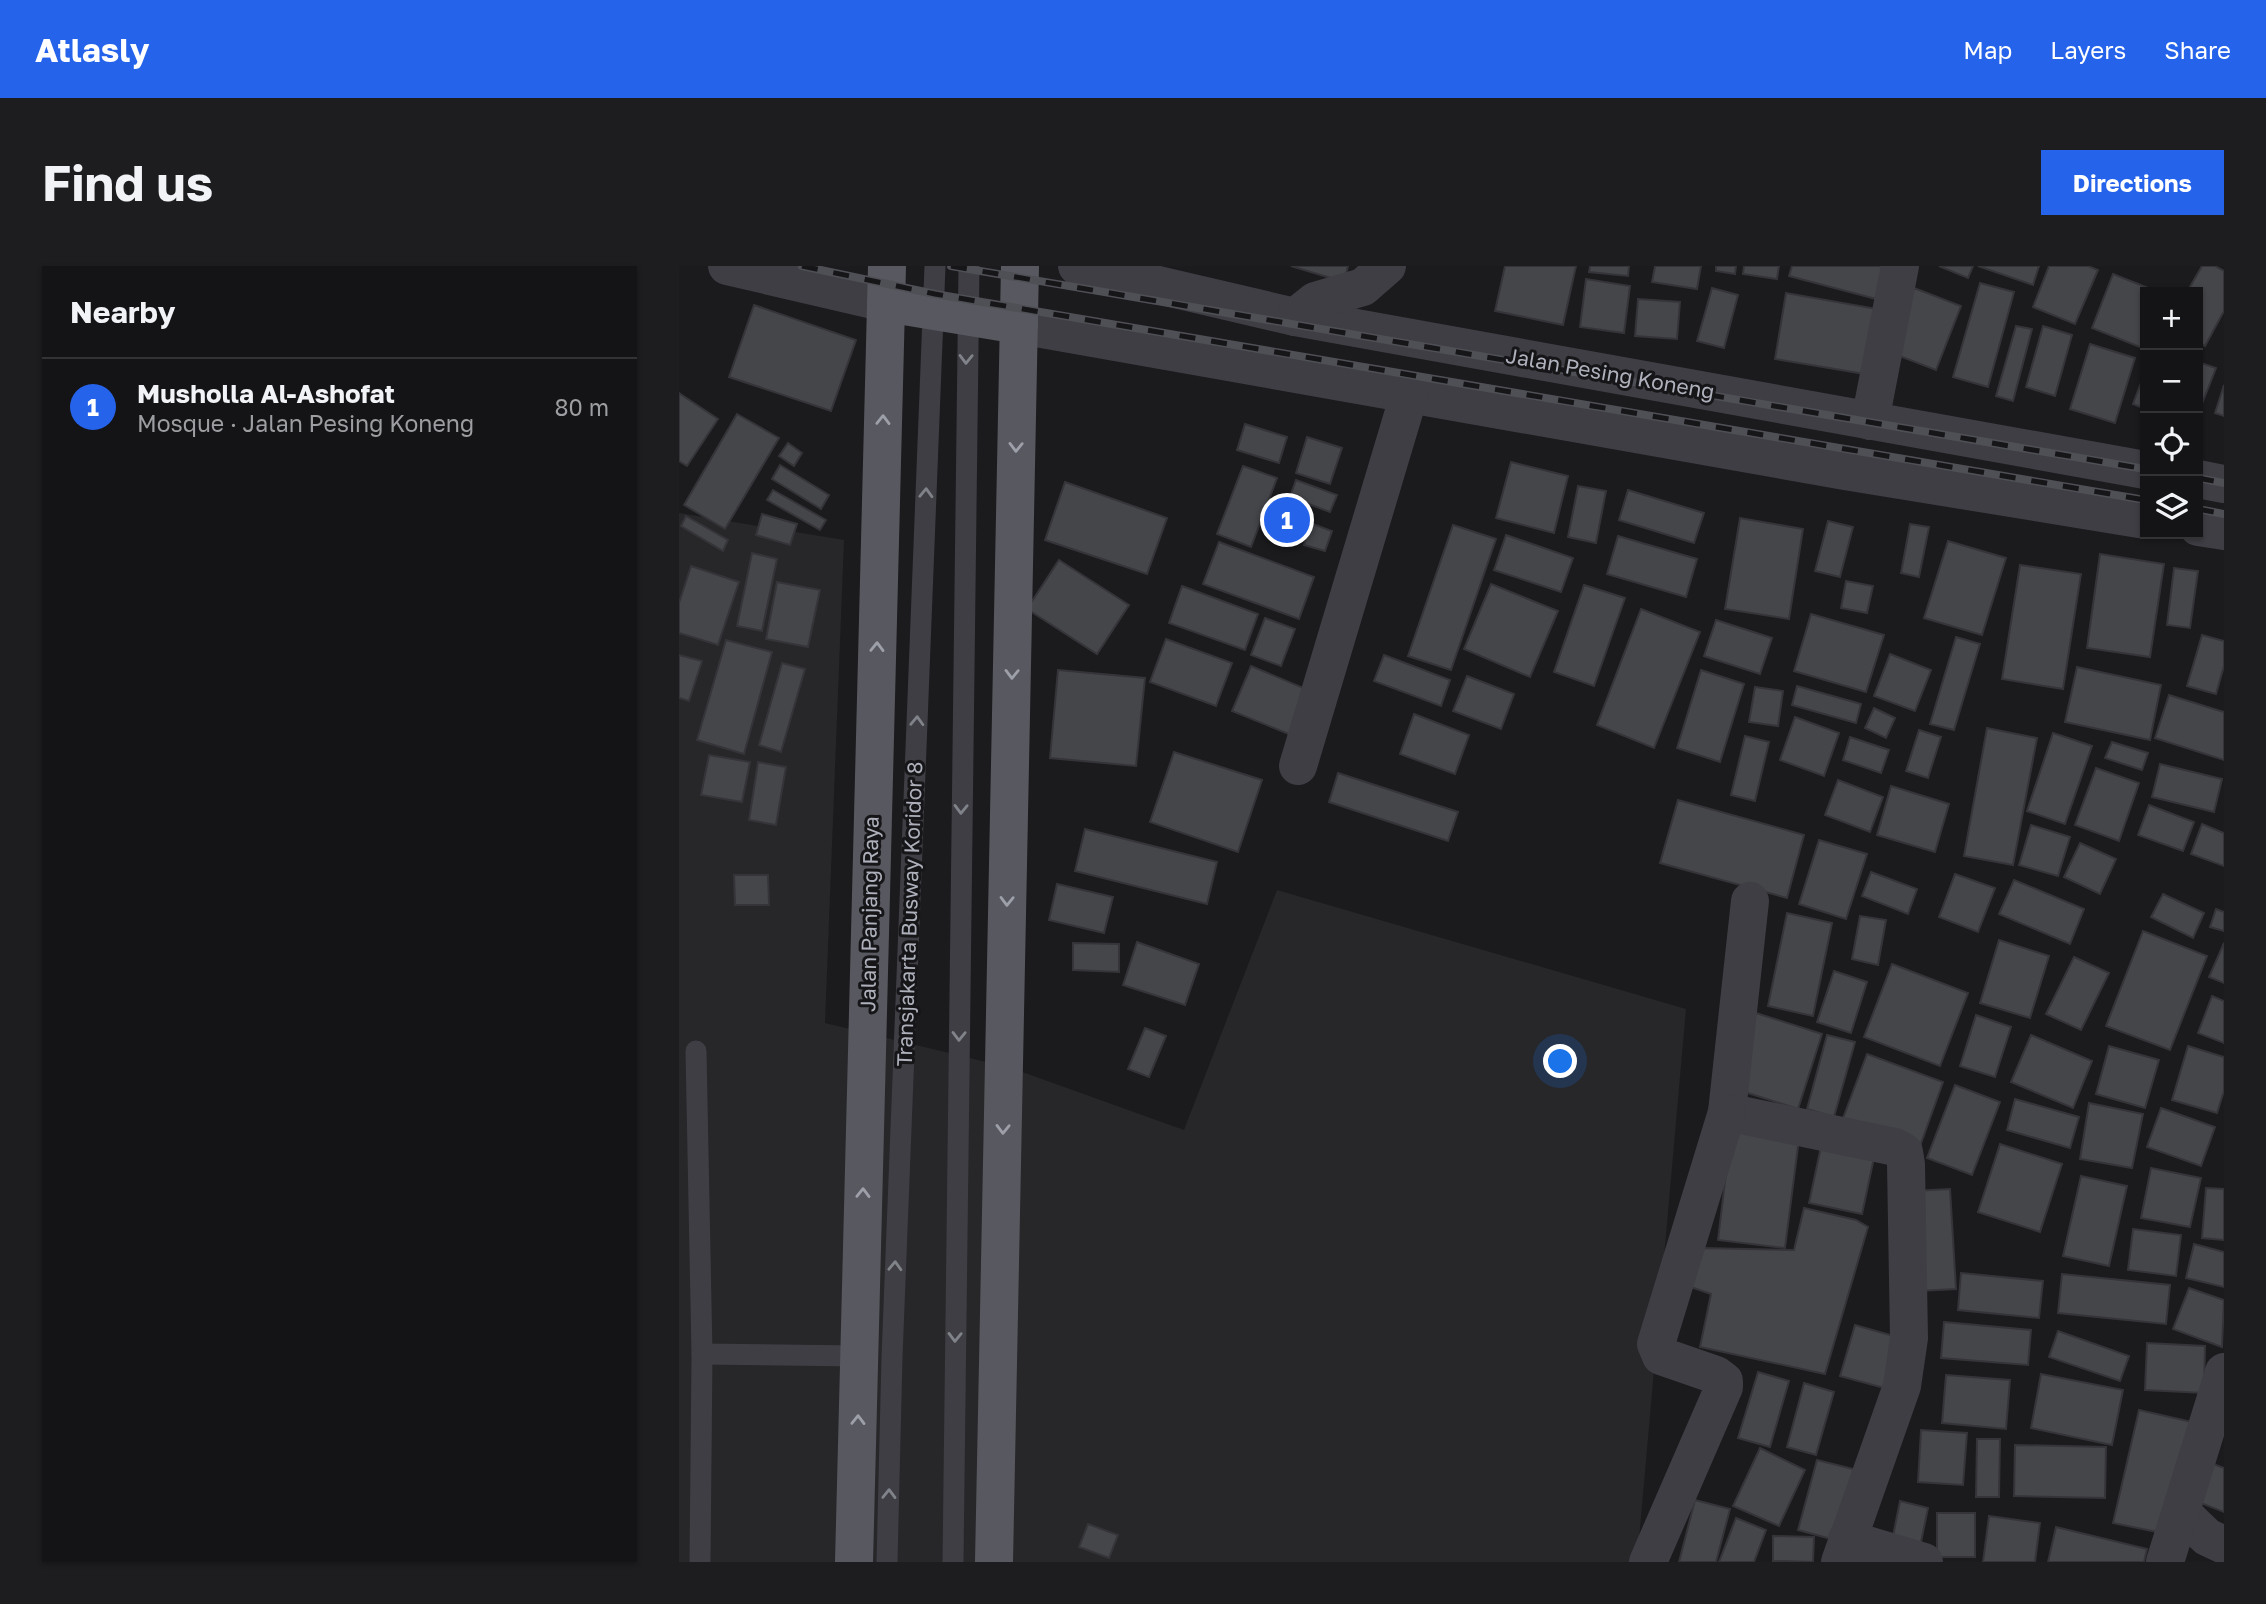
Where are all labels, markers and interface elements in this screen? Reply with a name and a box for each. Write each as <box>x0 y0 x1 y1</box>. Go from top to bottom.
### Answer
text: Atlasly <box>35 30 150 69</box>
text: Map <box>1963 35 2012 64</box>
text: Layers <box>2050 35 2126 64</box>
text: Share <box>2164 35 2231 64</box>
button: Directions <box>2041 150 2224 215</box>
text: Find us <box>42 153 213 212</box>
map controls <box>2140 287 2203 539</box>
button: + <box>2140 287 2203 350</box>
text: Nearby <box>70 294 175 330</box>
street label: Jalan Pesing Koneng <box>1504 342 1717 404</box>
button: − <box>2140 350 2203 413</box>
one-way arrow <box>959 353 974 364</box>
text: Musholla Al-Ashofat <box>137 378 395 409</box>
text: 1 <box>87 393 99 421</box>
text: 80 m <box>555 393 609 421</box>
text: Mosque · Jalan Pesing Koneng <box>137 409 474 437</box>
button: locate <box>2140 413 2203 476</box>
one-way arrow <box>875 414 891 424</box>
one-way arrow <box>1008 442 1024 452</box>
button: layers <box>2140 476 2203 539</box>
one-way arrow <box>919 488 934 499</box>
pin: 1 <box>1264 494 1310 546</box>
one-way arrow <box>870 641 885 652</box>
one-way arrow <box>1004 669 1019 680</box>
one-way arrow <box>910 715 925 726</box>
street label: Transjakarta Busway Koridor 8 <box>891 761 927 1067</box>
one-way arrow <box>953 804 969 815</box>
street label: Jalan Panjang Raya <box>854 816 884 1012</box>
one-way arrow <box>999 897 1015 907</box>
one-way arrow <box>951 1031 966 1042</box>
your location <box>1543 1044 1577 1078</box>
one-way arrow <box>995 1124 1010 1135</box>
one-way arrow <box>856 1187 871 1198</box>
one-way arrow <box>888 1261 903 1272</box>
one-way arrow <box>947 1333 963 1343</box>
one-way arrow <box>850 1415 865 1426</box>
one-way arrow <box>881 1488 897 1499</box>

